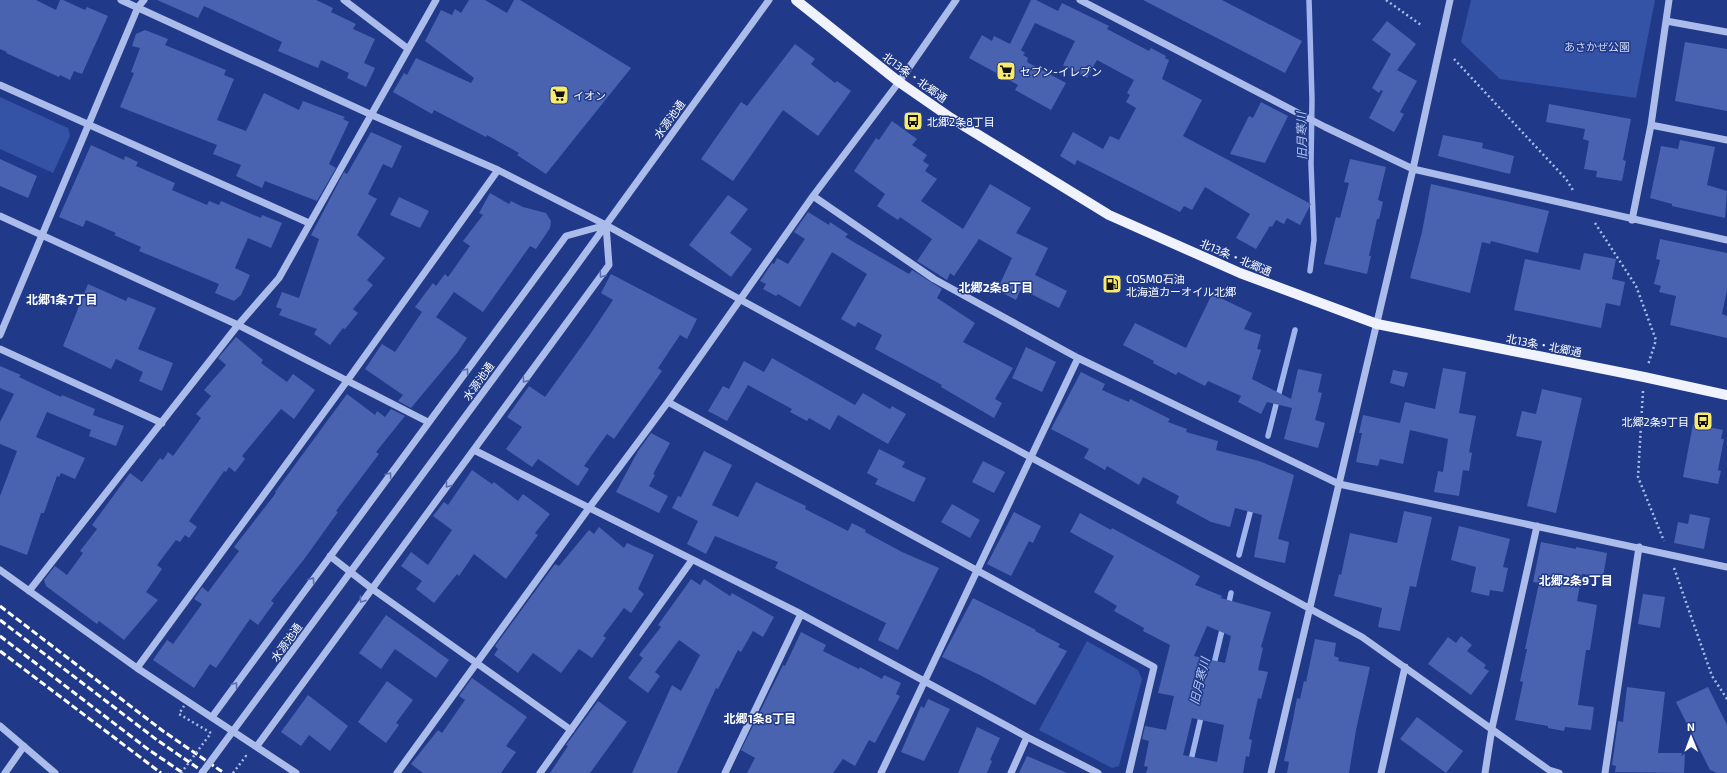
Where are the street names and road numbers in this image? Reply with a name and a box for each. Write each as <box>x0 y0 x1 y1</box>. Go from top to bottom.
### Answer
street label: 北13条・北郷通 <box>880 49 950 105</box>
street label: 水源池通 <box>651 97 687 141</box>
street label: 北13条・北郷通 <box>1198 236 1274 278</box>
street label: 北13条・北郷通 <box>1505 331 1583 359</box>
street label: 水源池通 <box>460 359 496 403</box>
street label: 水源池通 <box>268 620 304 664</box>

